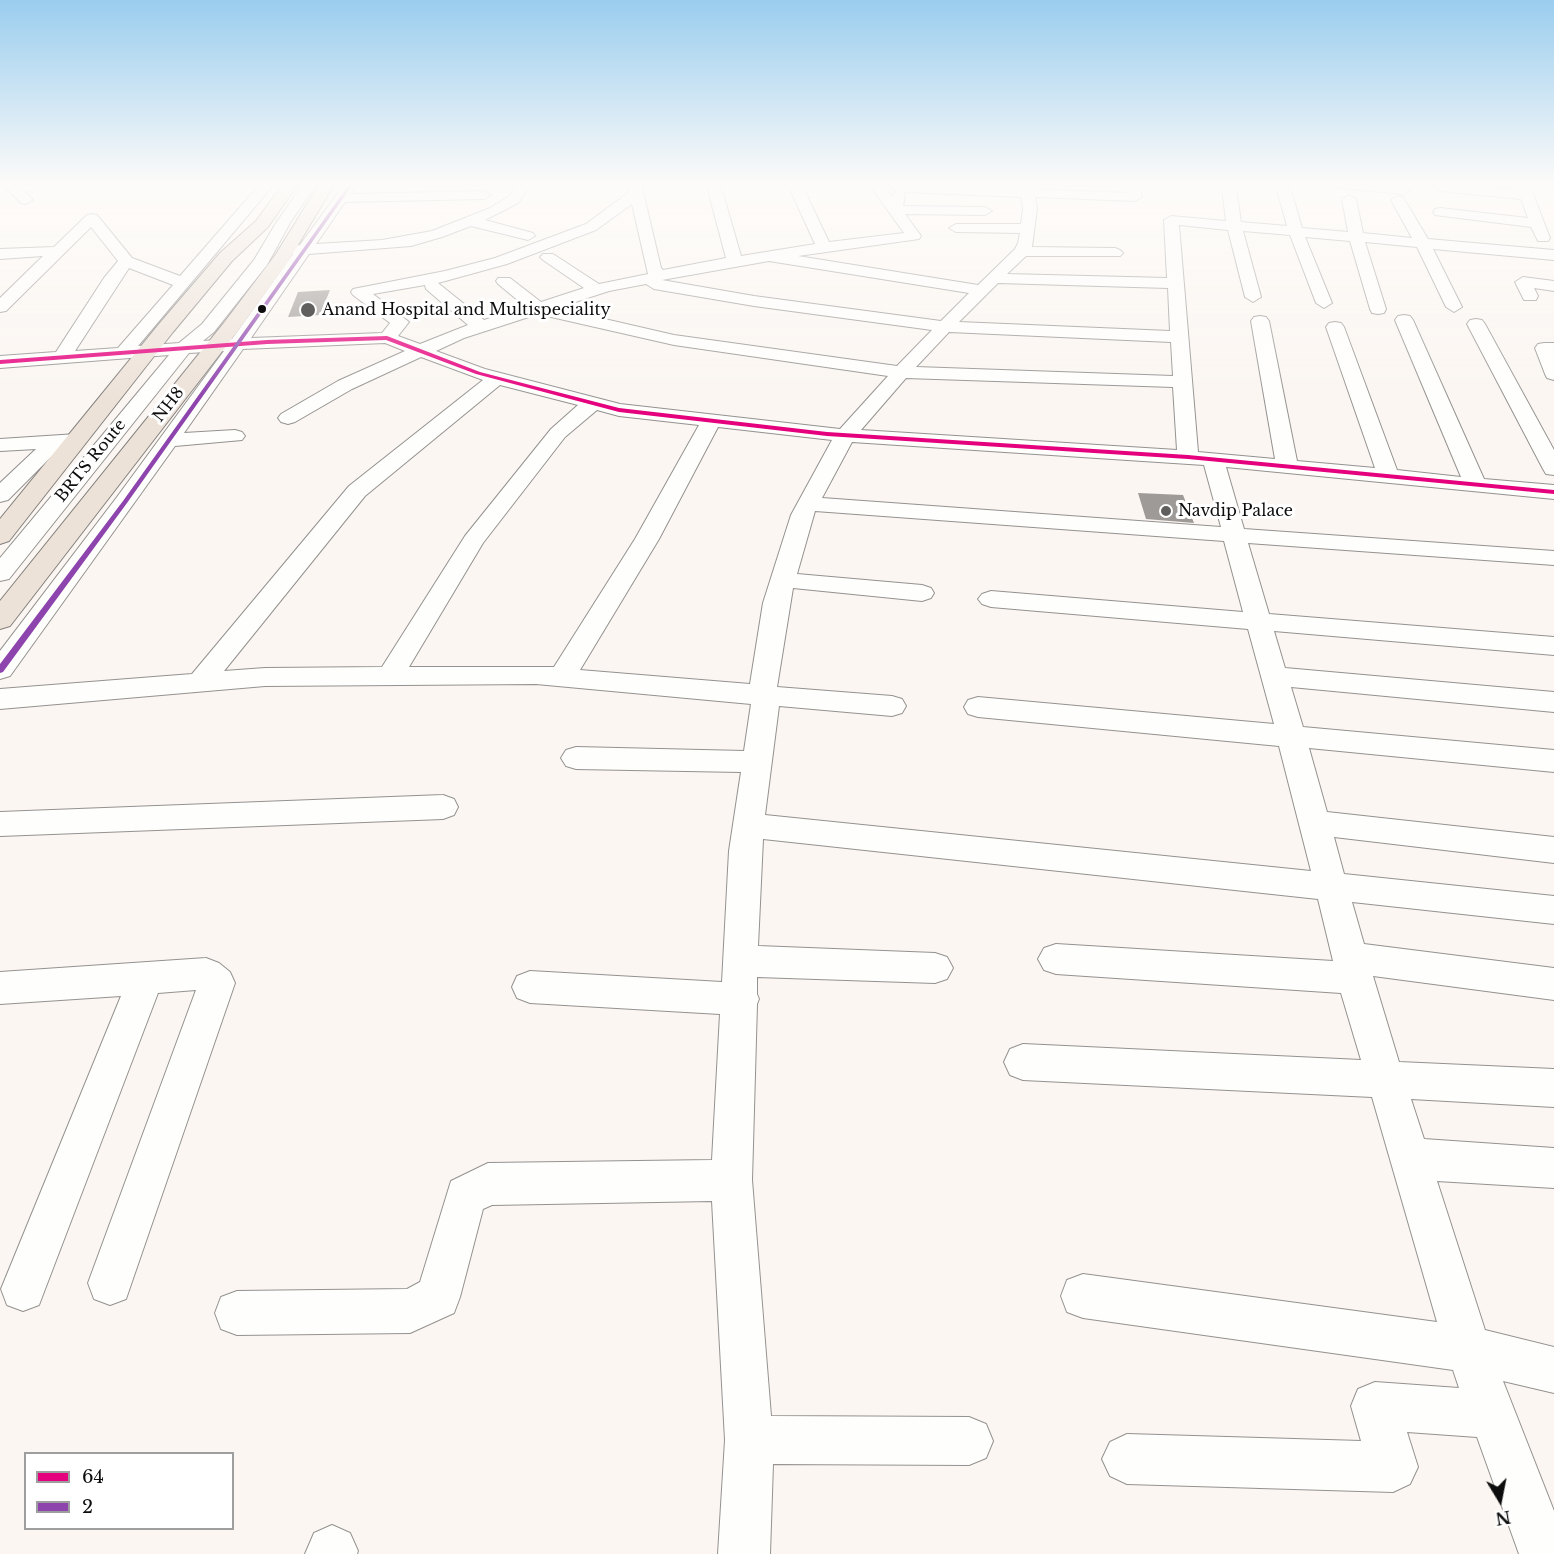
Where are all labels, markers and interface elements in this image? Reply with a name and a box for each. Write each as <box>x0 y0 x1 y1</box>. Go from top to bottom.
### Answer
place label: Anand Hospital and Multispeciality <box>322 300 611 320</box>
marker: Anand Hospital and Multispeciality <box>299 301 317 319</box>
unlabelled marker <box>256 303 268 315</box>
street label: NH8 <box>149 384 189 426</box>
street label: BRTS Route <box>52 416 130 506</box>
place label: Navdip Palace <box>1178 501 1293 521</box>
marker: Navdip Palace <box>1159 504 1173 518</box>
legend <box>24 1452 234 1530</box>
text: 64 <box>82 1466 104 1488</box>
north arrow <box>1470 1470 1530 1530</box>
text: 2 <box>82 1496 93 1518</box>
text: N <box>1494 1507 1512 1529</box>

